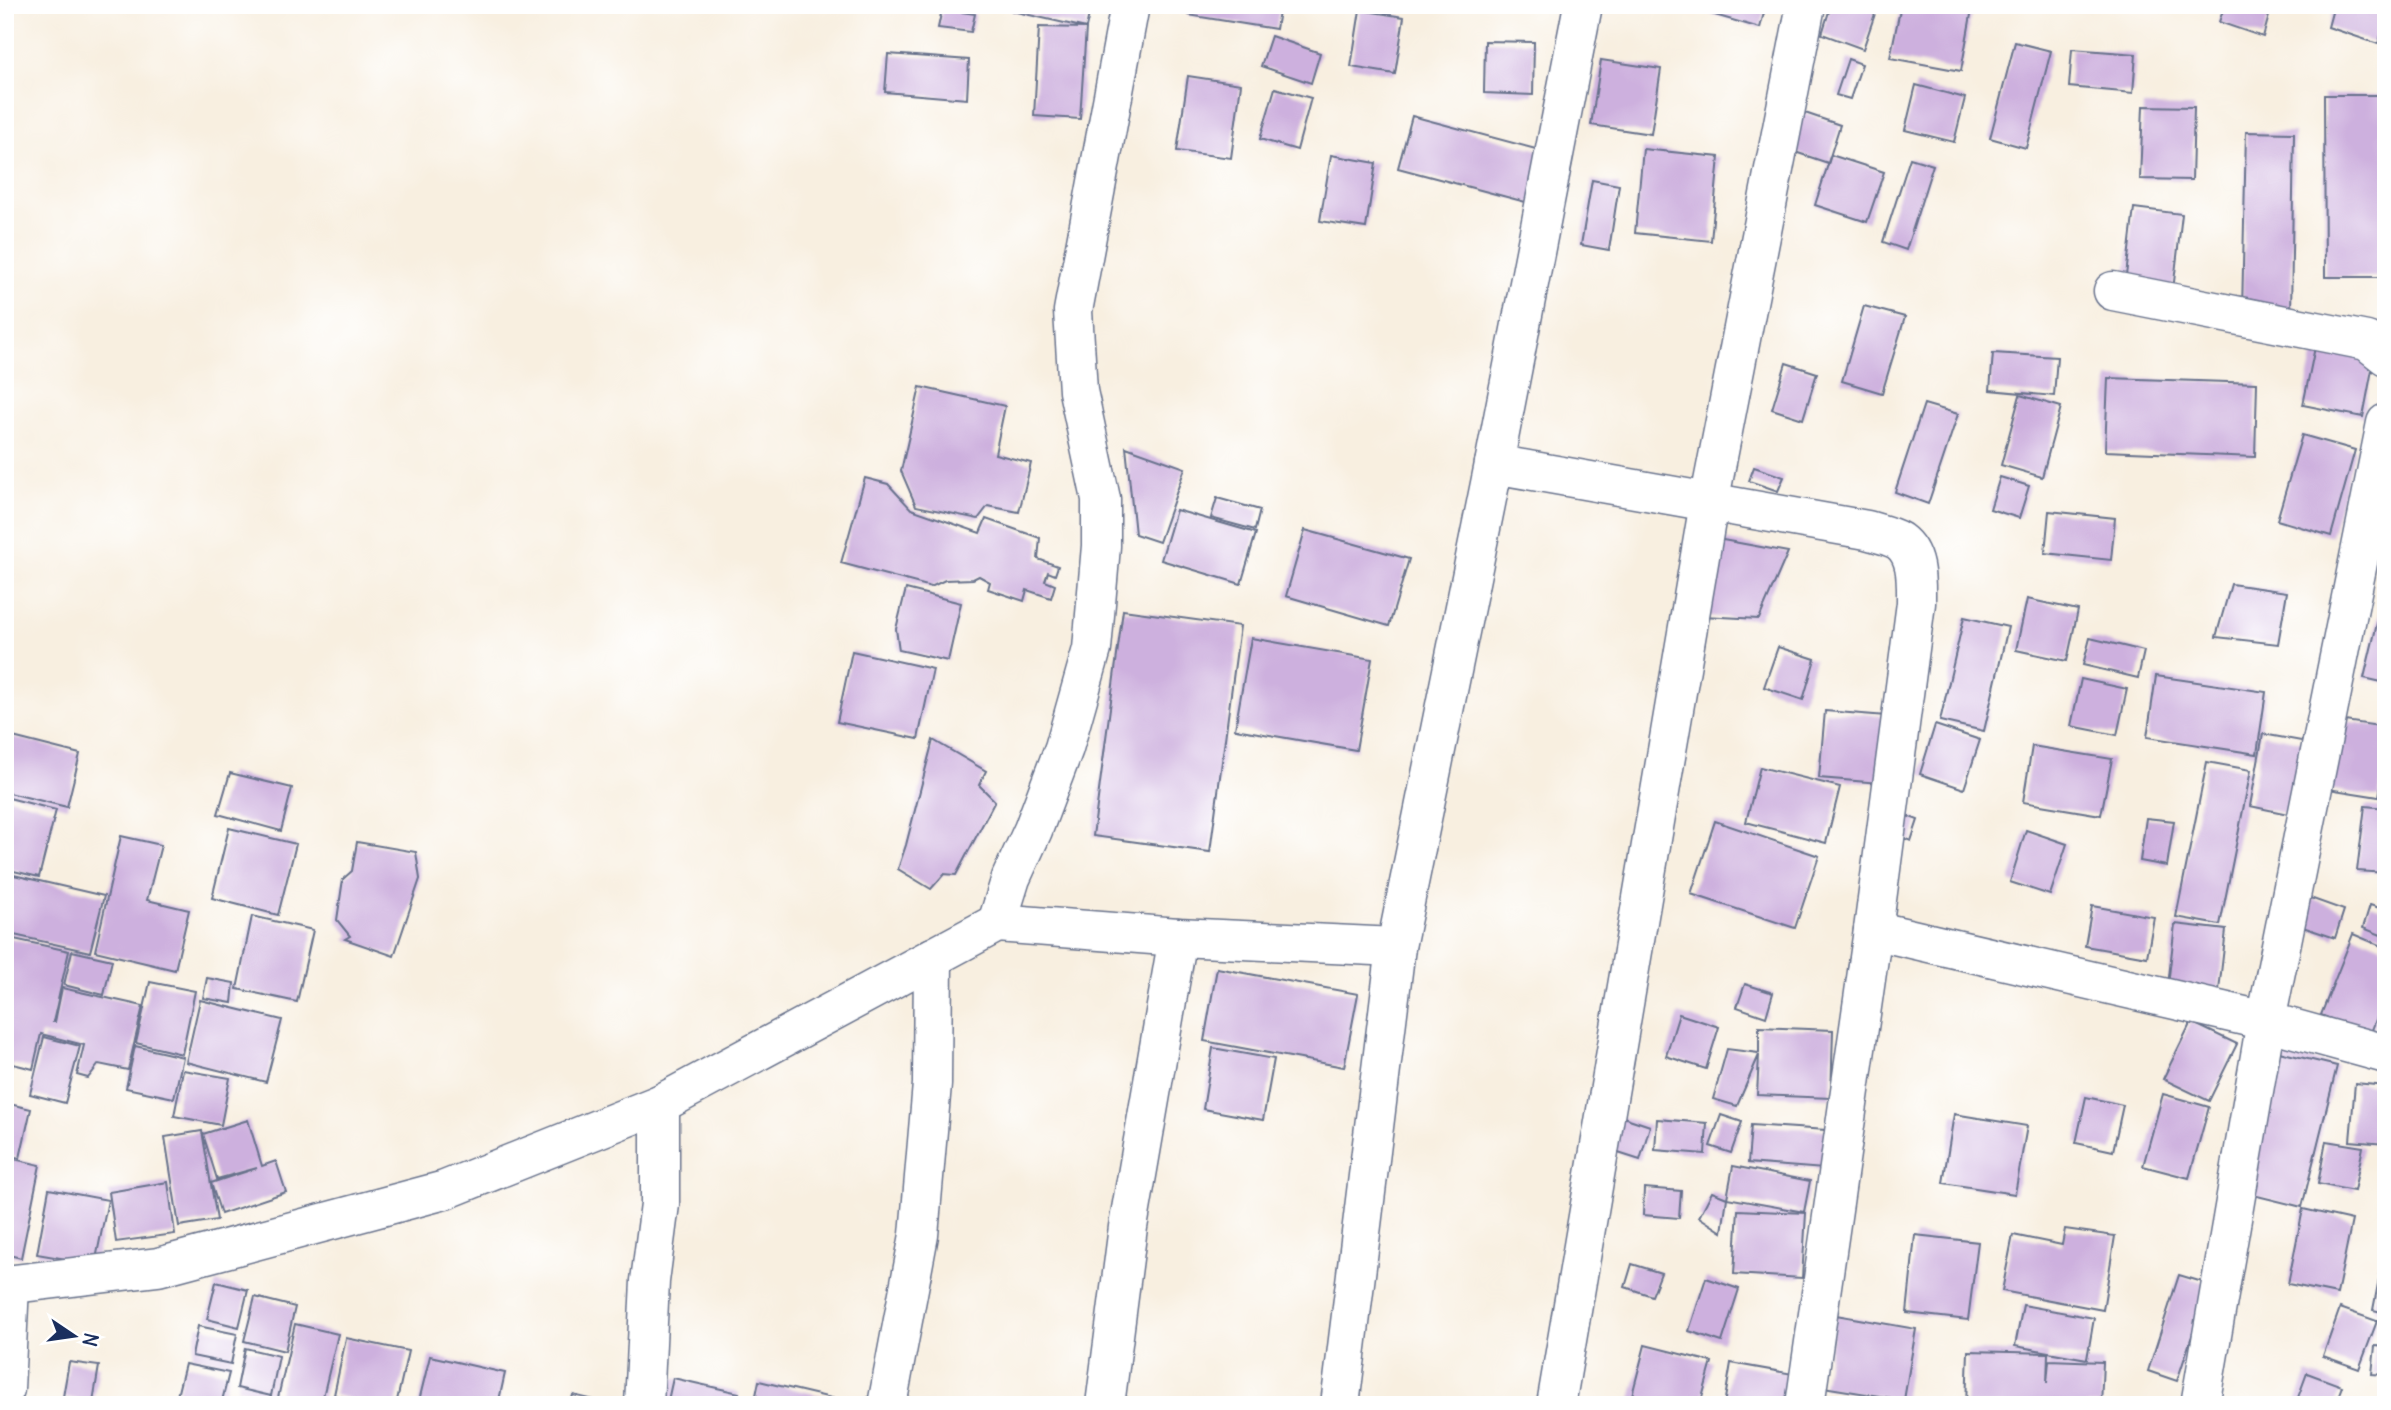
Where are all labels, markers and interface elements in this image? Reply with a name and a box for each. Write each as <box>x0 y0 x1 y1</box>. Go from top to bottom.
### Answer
north arrow <box>38 1302 108 1372</box>
text: N <box>77 1331 104 1349</box>

